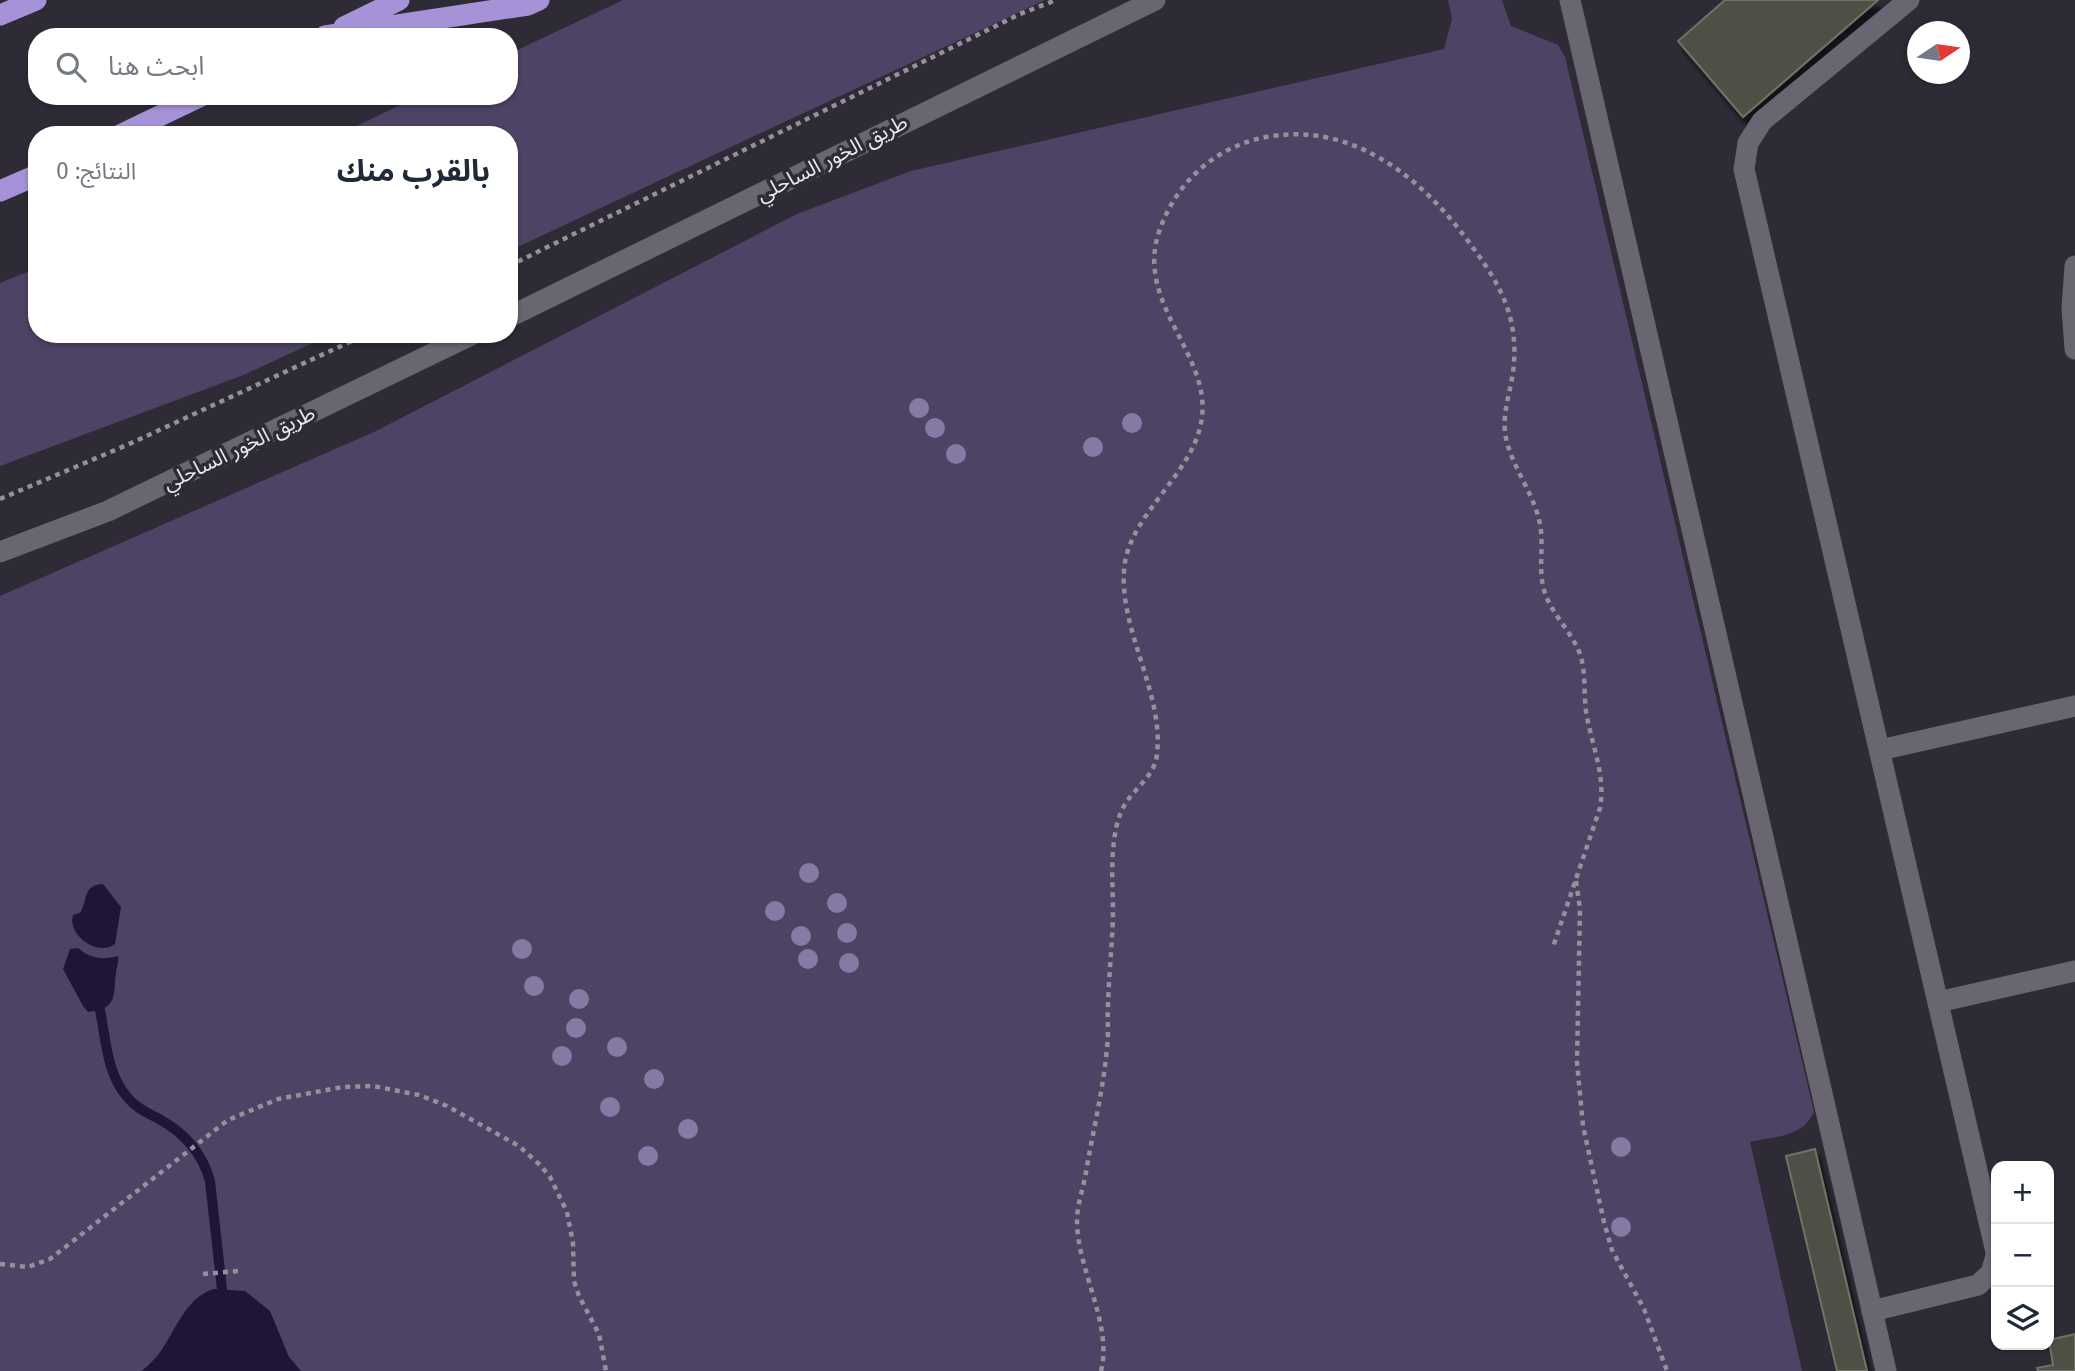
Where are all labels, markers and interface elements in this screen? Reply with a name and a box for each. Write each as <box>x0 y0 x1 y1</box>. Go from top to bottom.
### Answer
north arrow <box>1907 21 1970 84</box>
search box <box>28 28 518 105</box>
icon: search <box>52 48 90 86</box>
text: ابحث هنا <box>108 51 204 82</box>
street label: طريق الخور الساحلي <box>752 109 913 210</box>
text: بالقرب منك <box>337 153 490 189</box>
text: النتائج: 0 <box>56 157 136 185</box>
street label: طريق الخور الساحلي <box>159 400 321 499</box>
map controls <box>1991 1161 2054 1350</box>
button: + <box>1991 1161 2054 1224</box>
button: − <box>1991 1224 2054 1287</box>
button: layers <box>1991 1287 2054 1350</box>

